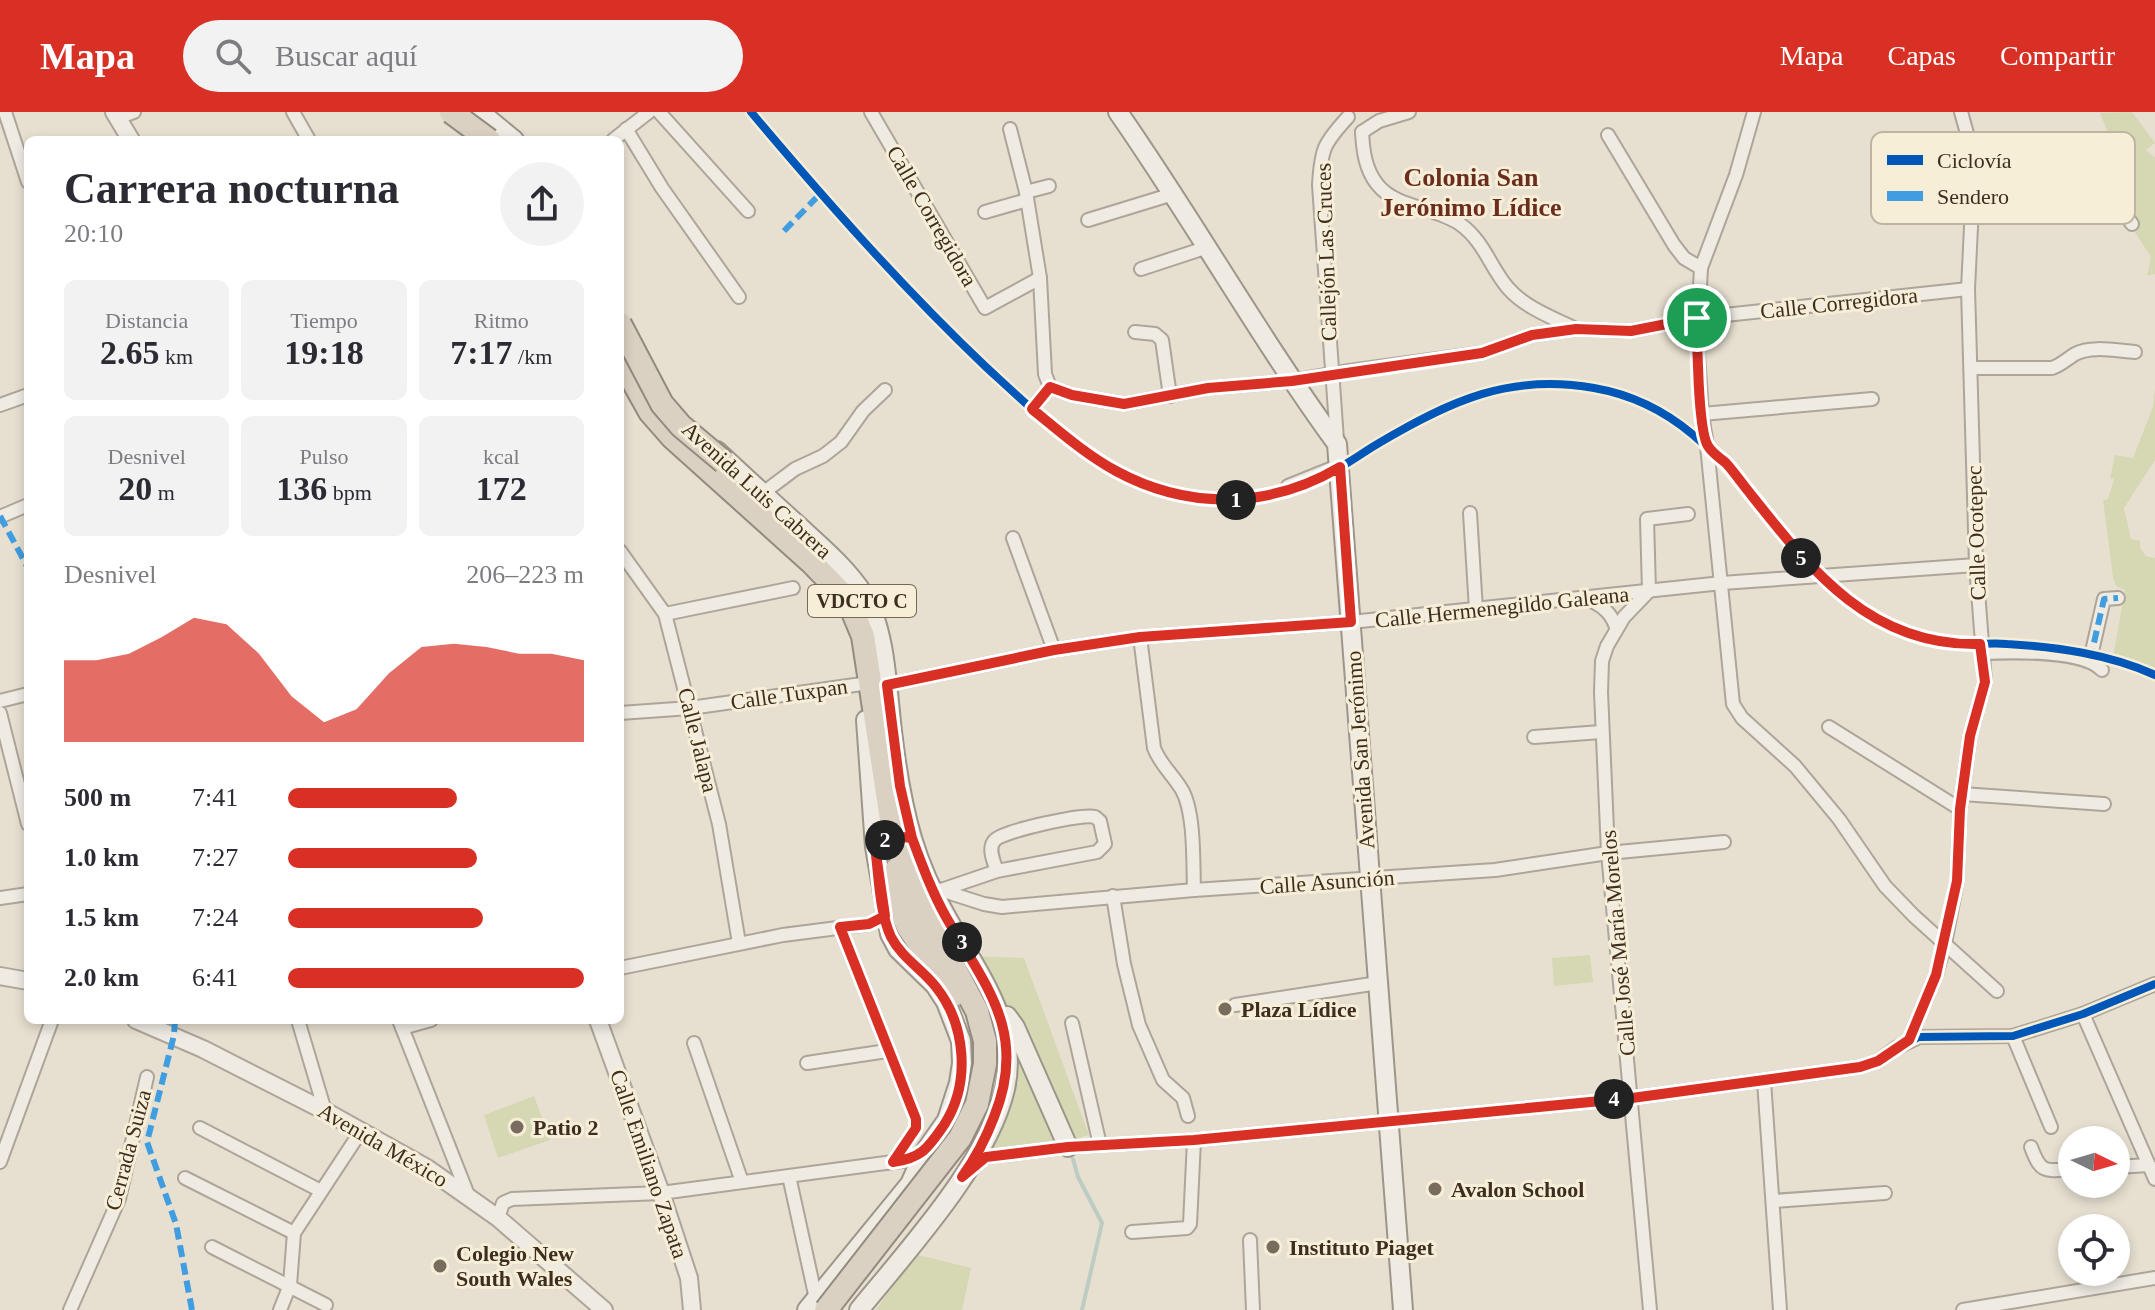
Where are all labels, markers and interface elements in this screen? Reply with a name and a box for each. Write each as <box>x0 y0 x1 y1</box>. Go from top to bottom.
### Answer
search box <box>183 20 743 92</box>
icon: search <box>211 34 255 78</box>
text: Mapa <box>40 35 135 77</box>
text: Buscar aquí <box>275 39 417 72</box>
text: Mapa <box>1780 40 1843 71</box>
text: Capas <box>1887 40 1956 71</box>
text: Compartir <box>2000 40 2115 71</box>
legend <box>1871 132 2135 224</box>
street label: Calle Corregidora <box>882 141 982 291</box>
text: Ciclovía <box>1937 148 2012 173</box>
button: share <box>500 162 584 246</box>
street label: Callejón Las Cruces <box>1310 162 1342 342</box>
district label: Colonia San Jerónimo Lídice <box>1380 163 1562 222</box>
text: Carrera nocturna <box>64 164 399 213</box>
text: Sendero <box>1937 184 2009 209</box>
text: 20:10 <box>64 219 123 248</box>
street label: Calle Corregidora <box>1759 282 1919 324</box>
pin <box>1663 284 1731 352</box>
icon: arrive <box>1675 296 1719 340</box>
text: Distancia <box>105 308 188 333</box>
text: Tiempo <box>290 308 358 333</box>
text: Ritmo <box>474 308 529 333</box>
text: 2.65 <box>100 334 160 371</box>
text: 19:18 <box>284 334 364 371</box>
text: 7:17 <box>450 334 513 371</box>
text: km <box>160 344 193 369</box>
text: /km <box>513 344 552 369</box>
street label: Avenida Luis Cabrera <box>677 416 837 564</box>
text: Desnivel <box>108 444 186 469</box>
text: Pulso <box>300 444 348 469</box>
text: kcal <box>483 444 520 469</box>
street label: Calle Ocotepec <box>1961 465 1991 601</box>
text: 20 <box>118 470 152 507</box>
text: 136 <box>276 470 327 507</box>
text: 172 <box>476 470 527 507</box>
text: m <box>152 480 175 505</box>
text: bpm <box>327 480 372 505</box>
pin: 1 <box>1216 480 1256 520</box>
text: 1 <box>1231 487 1242 512</box>
pin: 5 <box>1781 538 1821 578</box>
text: 5 <box>1796 545 1807 570</box>
text: Desnivel <box>64 560 156 589</box>
text: 206–223 m <box>466 560 584 589</box>
street label: Calle Hermenegildo Galeana <box>1374 581 1631 633</box>
road number: VDCTO C <box>808 585 916 617</box>
street label: Avenida San Jerónimo <box>1341 650 1379 850</box>
street label: Calle Tuxpan <box>729 673 849 715</box>
street label: Calle Jalapa <box>673 685 723 795</box>
text: 500 m <box>64 783 131 812</box>
text: 7:41 <box>192 783 238 812</box>
pin: 2 <box>865 820 905 860</box>
text: 2 <box>880 827 891 852</box>
street label: Calle José María Morelos <box>1596 829 1640 1057</box>
text: 1.0 km <box>64 843 139 872</box>
text: 7:27 <box>192 843 238 872</box>
street label: Calle Asunción <box>1259 865 1395 899</box>
text: 1.5 km <box>64 903 139 932</box>
text: 7:24 <box>192 903 238 932</box>
pin: 3 <box>942 922 982 962</box>
text: 3 <box>957 929 968 954</box>
text: 2.0 km <box>64 963 139 992</box>
text: 6:41 <box>192 963 238 992</box>
place label: Plaza Lídice <box>1241 997 1357 1022</box>
marker: Plaza Lídice <box>1216 1000 1234 1018</box>
street label: Calle Emiliano Zapata <box>605 1066 693 1262</box>
pin: 4 <box>1594 1079 1634 1119</box>
text: 4 <box>1609 1086 1620 1111</box>
street label: Cerrada Suiza <box>100 1087 156 1213</box>
street label: Avenida México <box>314 1098 452 1192</box>
place label: Patio 2 <box>533 1115 598 1140</box>
marker: Patio 2 <box>508 1118 526 1136</box>
north arrow <box>2058 1126 2130 1198</box>
map controls <box>2058 1126 2130 1286</box>
place label: Avalon School <box>1451 1177 1584 1202</box>
marker: Avalon School <box>1426 1180 1444 1198</box>
button: locate <box>2058 1214 2130 1286</box>
place label: Instituto Piaget <box>1289 1235 1435 1260</box>
marker: Instituto Piaget <box>1264 1238 1282 1256</box>
place label: Colegio New South Wales <box>456 1241 574 1291</box>
marker: Colegio New South Wales <box>431 1257 449 1275</box>

